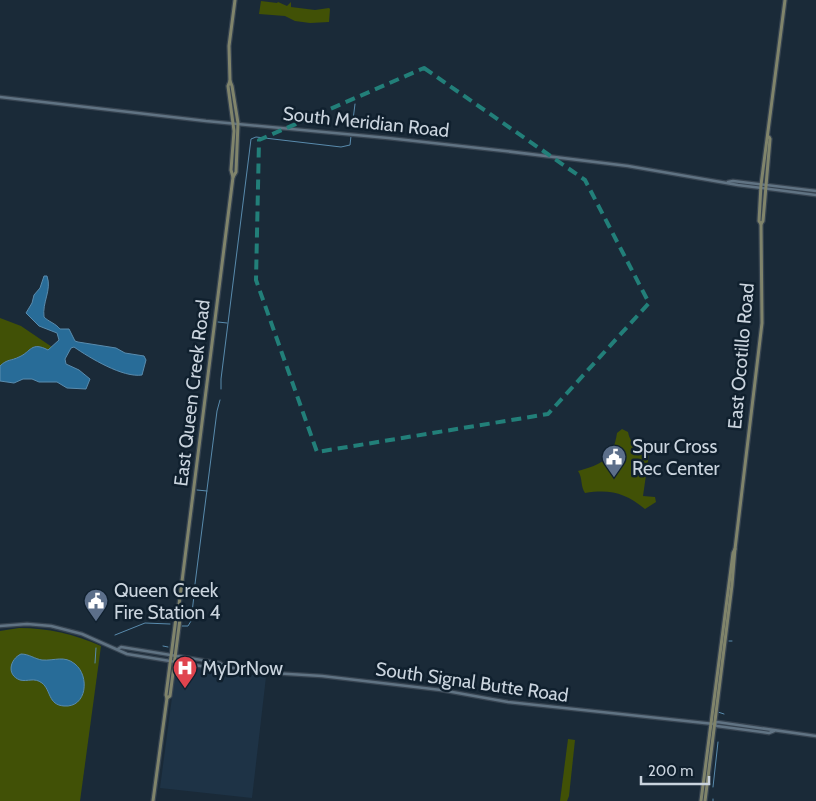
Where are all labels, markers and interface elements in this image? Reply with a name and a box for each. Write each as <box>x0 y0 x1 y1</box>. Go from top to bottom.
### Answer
street label: South Meridian Road <box>282 102 450 142</box>
street label: East Ocotillo Road <box>723 282 759 430</box>
street label: East Queen Creek Road <box>169 298 215 488</box>
place label: Spur Cross Rec Center <box>632 435 719 480</box>
public building icon: Spur Cross Rec Center <box>601 444 627 478</box>
place label: Queen Creek Fire Station 4 <box>114 579 221 624</box>
public building icon: Queen Creek Fire Station 4 <box>83 588 109 622</box>
hospital icon: MyDrNow <box>172 655 198 689</box>
place label: MyDrNow <box>202 657 283 680</box>
street label: South Signal Butte Road <box>374 657 570 707</box>
scale bar <box>641 754 708 786</box>
text: 200 m <box>648 762 693 780</box>

